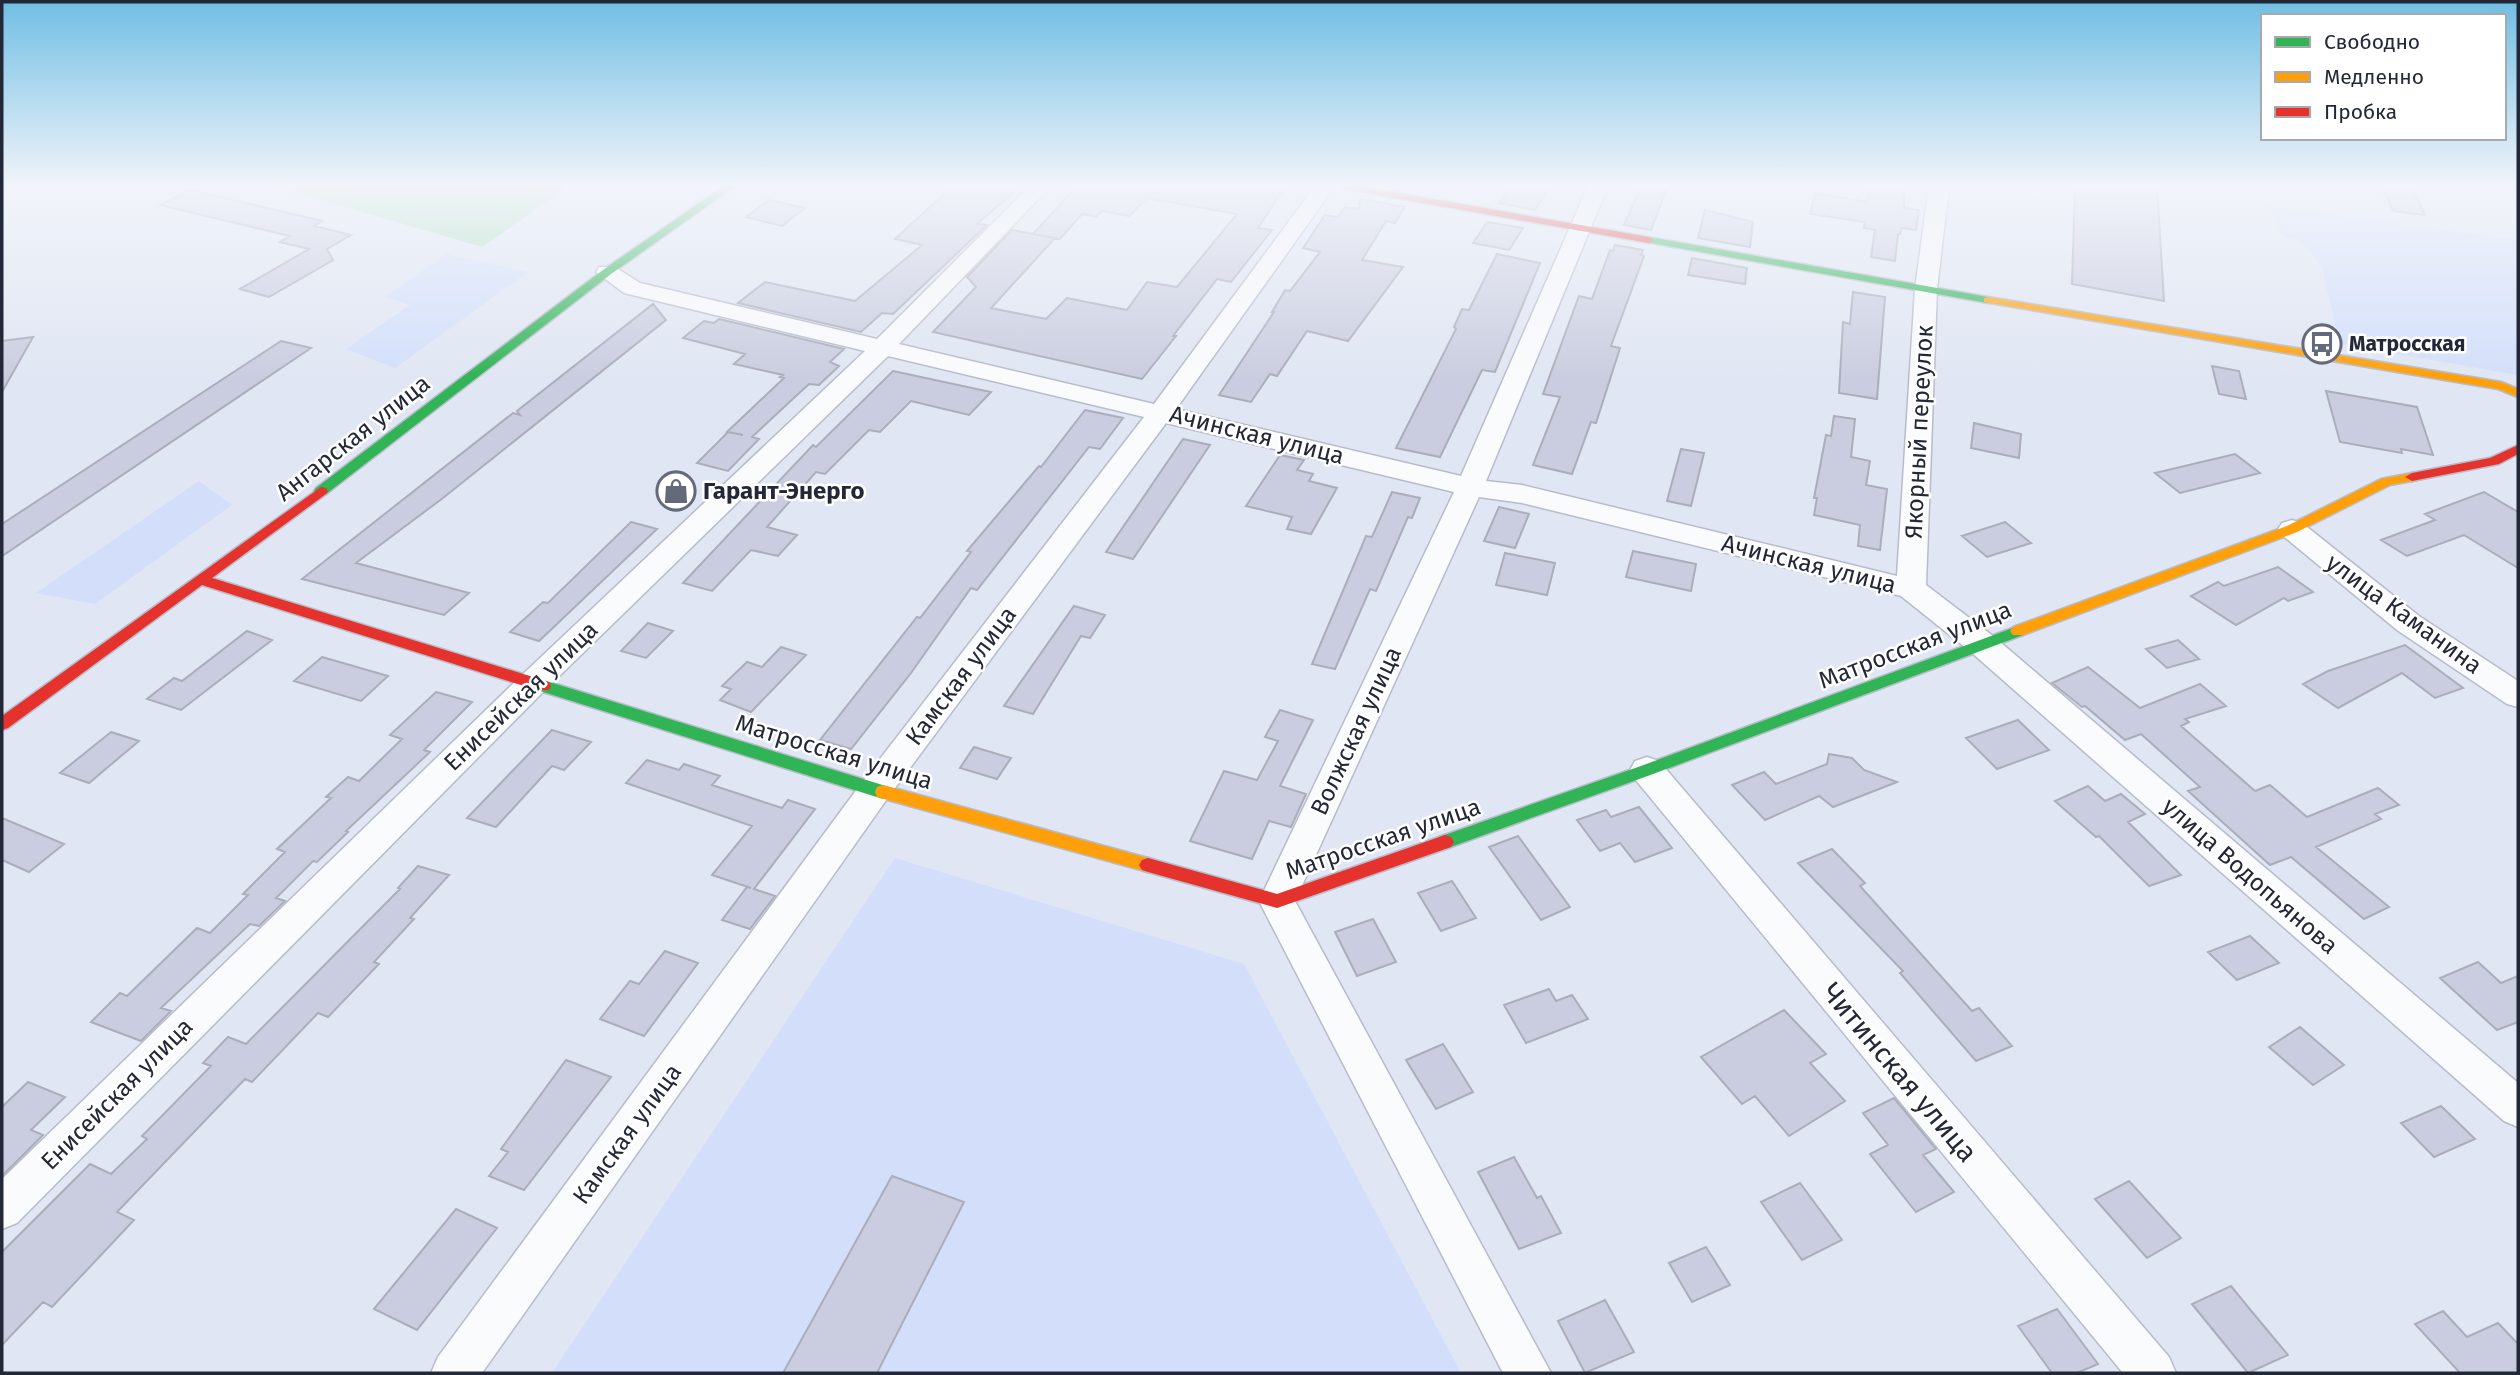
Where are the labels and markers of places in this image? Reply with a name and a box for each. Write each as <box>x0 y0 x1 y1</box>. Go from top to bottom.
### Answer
bus stop icon: Матросская <box>2301 323 2343 365</box>
place label: Матросская <box>2349 331 2465 357</box>
shop icon: Гарант-Энерго <box>655 470 697 512</box>
place label: Гарант-Энерго <box>703 477 864 505</box>

